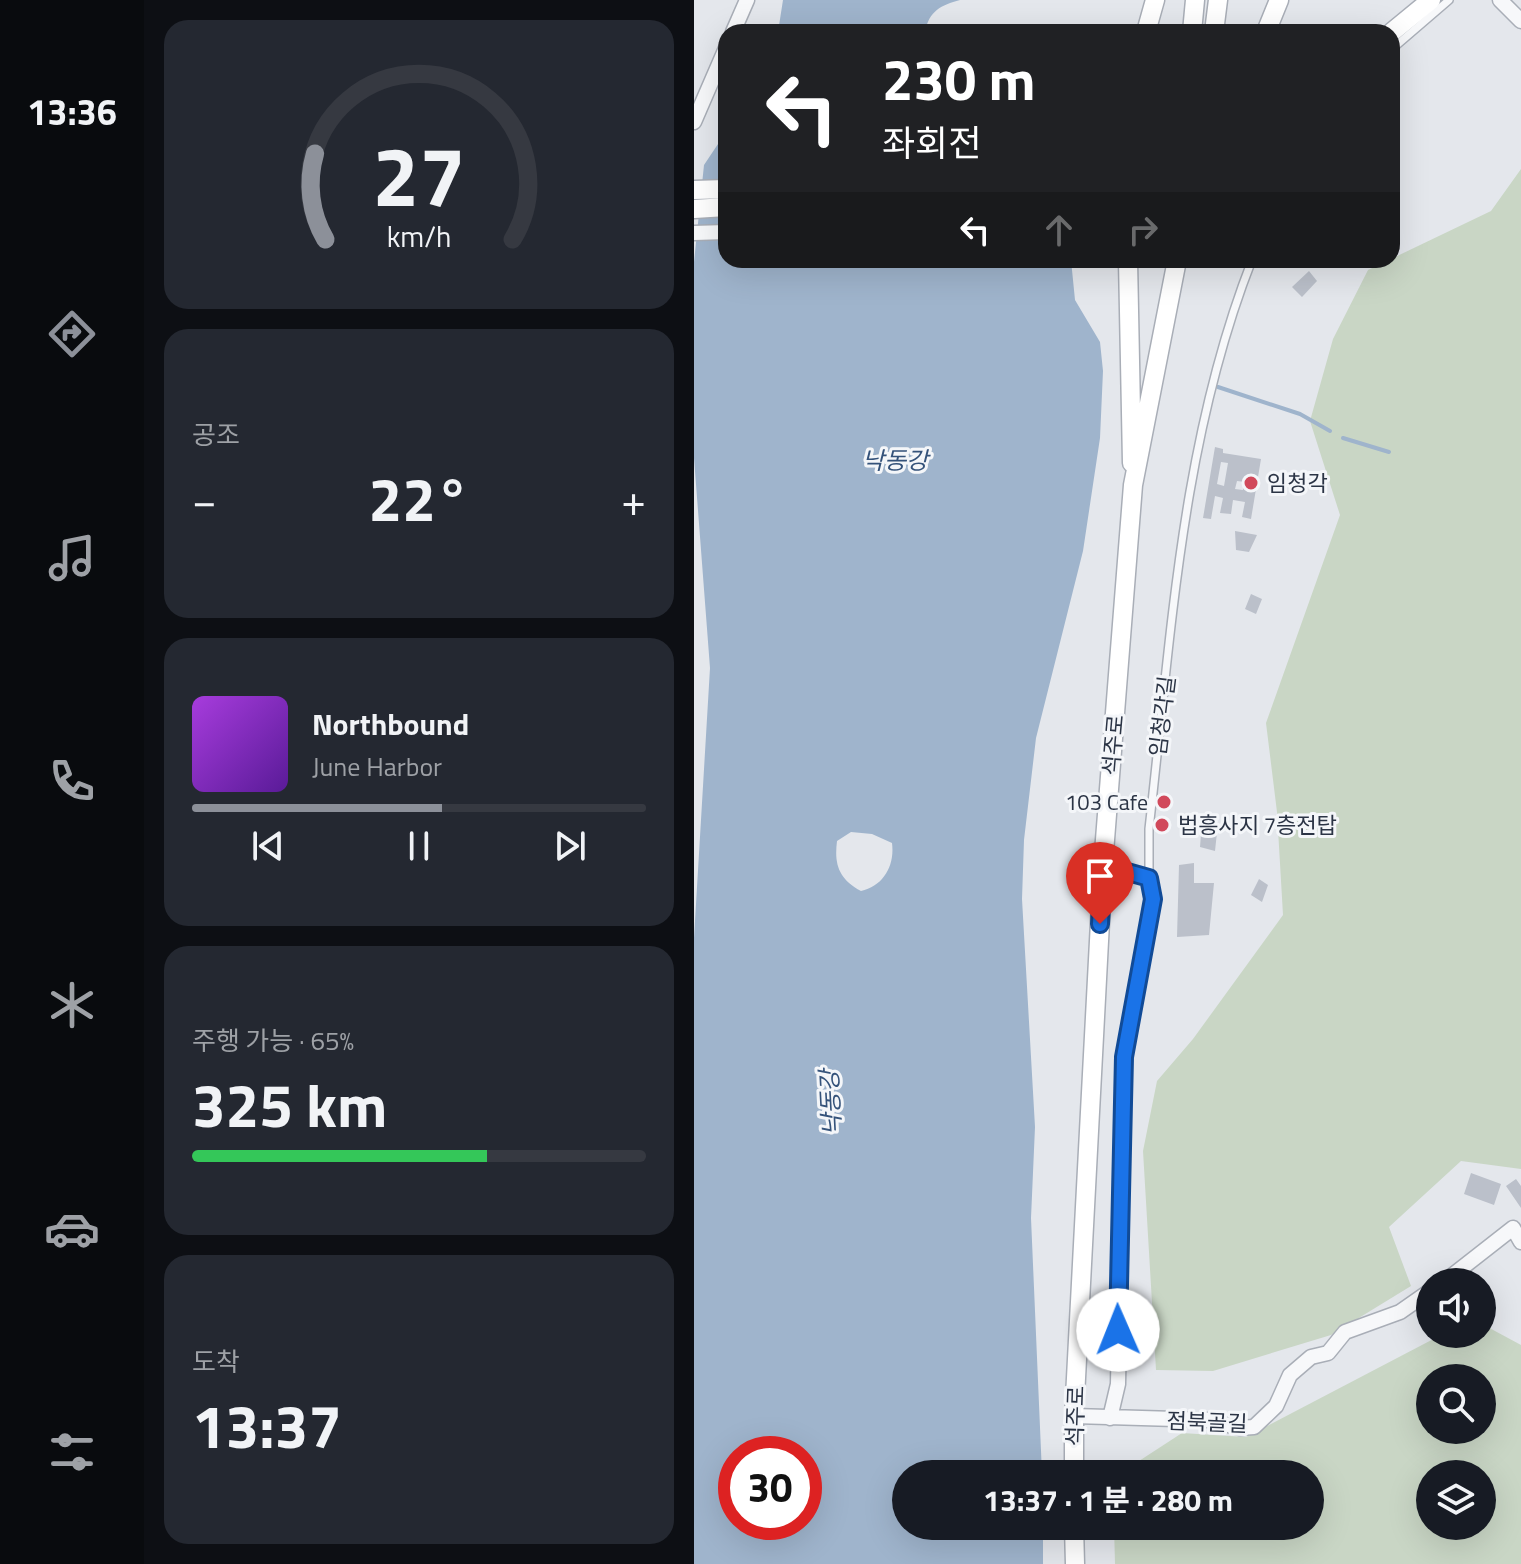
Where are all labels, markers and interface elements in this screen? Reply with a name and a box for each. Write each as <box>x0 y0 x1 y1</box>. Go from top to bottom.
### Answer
text: 230 m <box>882 37 1035 122</box>
icon: left <box>750 56 854 160</box>
text: 13:36 <box>27 84 117 139</box>
text: 27 <box>372 112 466 238</box>
text: 좌회전 <box>882 115 981 170</box>
icon: left <box>953 208 997 252</box>
icon: ahead <box>1037 208 1081 252</box>
icon: right <box>1121 208 1165 252</box>
text: km/h <box>387 216 451 259</box>
icon: directions <box>44 306 100 362</box>
text: 공조 <box>192 415 240 454</box>
water label: 낙동강 <box>862 442 931 478</box>
text: 22° <box>369 453 469 544</box>
text: − <box>192 466 217 533</box>
text: + <box>621 466 646 533</box>
place label: 임청각 <box>1267 466 1328 500</box>
marker: 임청각 <box>1242 474 1260 492</box>
icon: music <box>44 530 100 586</box>
street label: 임청각길 <box>1140 674 1184 758</box>
text: Northbound <box>312 701 469 747</box>
street label: 석주로 <box>1093 713 1133 777</box>
text: June Harbor <box>312 747 442 786</box>
icon: phone <box>44 753 100 809</box>
place label: 103 Cafe <box>1065 785 1148 819</box>
marker: 103 Cafe <box>1155 793 1173 811</box>
place label: 법흥사지 7층전탑 <box>1178 808 1337 842</box>
marker: 법흥사지 7층전탑 <box>1153 816 1171 834</box>
icon: previous <box>246 824 290 868</box>
icon: pause <box>397 824 441 868</box>
icon: next <box>548 824 592 868</box>
pin <box>1066 842 1134 924</box>
icon: arrive <box>1078 854 1122 898</box>
icon: climate <box>44 977 100 1033</box>
text: 주행 가능 · 65% <box>192 1021 354 1060</box>
text: 325 km <box>192 1059 387 1150</box>
water label: 낙동강 <box>810 1066 850 1137</box>
icon: car <box>44 1201 100 1257</box>
map controls <box>1416 1268 1496 1540</box>
button: sound <box>1416 1268 1496 1348</box>
position arrow <box>1076 1288 1160 1372</box>
text: 도착 <box>192 1342 240 1381</box>
button: search <box>1416 1364 1496 1444</box>
text: 13:37 <box>192 1380 342 1471</box>
street label: 석주로 <box>1057 1385 1093 1447</box>
street label: 점북골길 <box>1166 1404 1248 1440</box>
icon: filters <box>44 1424 100 1480</box>
speed limit sign: 30 <box>718 1436 822 1540</box>
button: layers <box>1416 1460 1496 1540</box>
text: 13:37 · 1 분 · 280 m <box>983 1477 1233 1523</box>

